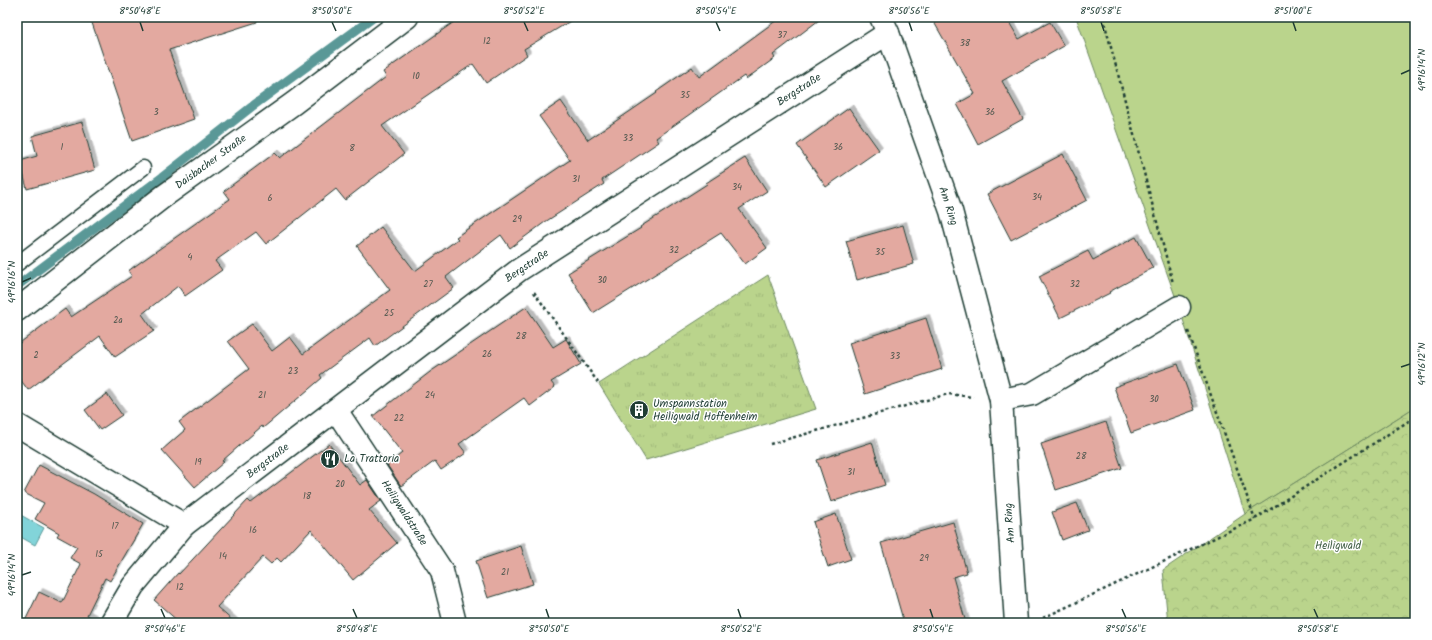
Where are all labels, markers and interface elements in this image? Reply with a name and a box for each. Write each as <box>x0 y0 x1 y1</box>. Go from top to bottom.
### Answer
text: 8°50'48"E <box>119 3 162 19</box>
text: 8°50'50"E <box>312 3 354 19</box>
text: 8°50'52"E <box>503 3 546 19</box>
text: 8°50'54"E <box>695 3 738 19</box>
text: 8°50'56"E <box>888 3 931 19</box>
text: 8°50'58"E <box>1080 3 1123 19</box>
text: 8°51'00"E <box>1274 3 1313 19</box>
house number: 37 <box>777 28 787 43</box>
house number: 12 <box>483 34 491 49</box>
house number: 38 <box>960 36 971 51</box>
text: 49°16'14"N <box>1414 48 1430 91</box>
house number: 10 <box>412 69 420 84</box>
street label: Bergstraße <box>773 69 825 111</box>
house number: 35 <box>680 88 691 103</box>
house number: 3 <box>153 105 159 120</box>
house number: 36 <box>985 105 995 120</box>
street label: Daisbacher Straße <box>171 130 251 194</box>
house number: 33 <box>623 131 633 146</box>
house number: 1 <box>61 140 64 155</box>
house number: 36 <box>833 140 843 155</box>
house number: 8 <box>349 141 355 156</box>
house number: 31 <box>572 172 580 187</box>
house number: 34 <box>732 180 742 195</box>
street label: Am Ring <box>933 184 963 228</box>
house number: 34 <box>1032 190 1042 205</box>
house number: 6 <box>267 191 273 206</box>
house number: 29 <box>512 212 522 227</box>
house number: 32 <box>669 243 679 258</box>
street label: Bergstraße <box>501 245 553 287</box>
house number: 35 <box>875 245 886 260</box>
house number: 4 <box>188 250 193 265</box>
text: 49°16'16"N <box>4 260 20 303</box>
house number: 30 <box>597 273 607 288</box>
house number: 27 <box>423 277 434 292</box>
house number: 32 <box>1070 277 1080 292</box>
house number: 25 <box>384 306 395 321</box>
house number: 2a <box>113 313 123 328</box>
house number: 28 <box>516 329 527 344</box>
text: 49°16'12"N <box>1414 342 1430 385</box>
house number: 26 <box>482 347 492 362</box>
house number: 2 <box>33 348 39 363</box>
house number: 33 <box>890 349 900 364</box>
house number: 23 <box>288 364 298 379</box>
house number: 21 <box>258 388 266 403</box>
house number: 24 <box>425 388 435 403</box>
house number: 30 <box>1149 392 1159 407</box>
place label: Umspannstation Heiligwald Hoffenheim <box>653 395 758 426</box>
building icon: Umspannstation Heiligwald Hoffenheim <box>628 399 650 421</box>
house number: 22 <box>394 411 404 426</box>
street label: Bergstraße <box>243 439 293 483</box>
restaurant icon: La Trattoria <box>319 448 341 470</box>
house number: 28 <box>1076 449 1087 464</box>
place label: La Trattoria <box>344 450 399 468</box>
house number: 19 <box>194 455 202 470</box>
house number: 31 <box>847 465 855 480</box>
street label: Heiligwaldstraße <box>376 476 432 550</box>
house number: 20 <box>335 477 345 492</box>
house number: 18 <box>303 489 312 504</box>
street label: Am Ring <box>1000 502 1020 544</box>
house number: 17 <box>112 519 119 534</box>
house number: 16 <box>249 523 257 538</box>
park label: Heiligwald <box>1315 537 1362 555</box>
house number: 15 <box>95 547 104 562</box>
house number: 14 <box>219 549 227 564</box>
house number: 29 <box>919 551 929 566</box>
text: 49°16'14"N <box>4 553 20 596</box>
house number: 21 <box>501 565 509 580</box>
house number: 12 <box>176 580 184 595</box>
text: 8°50'46"E <box>144 621 187 637</box>
text: 8°50'48"E <box>336 621 379 637</box>
text: 8°50'50"E <box>529 621 571 637</box>
text: 8°50'52"E <box>720 621 763 637</box>
text: 8°50'54"E <box>912 621 955 637</box>
text: 8°50'56"E <box>1105 621 1148 637</box>
text: 8°50'58"E <box>1297 621 1340 637</box>

